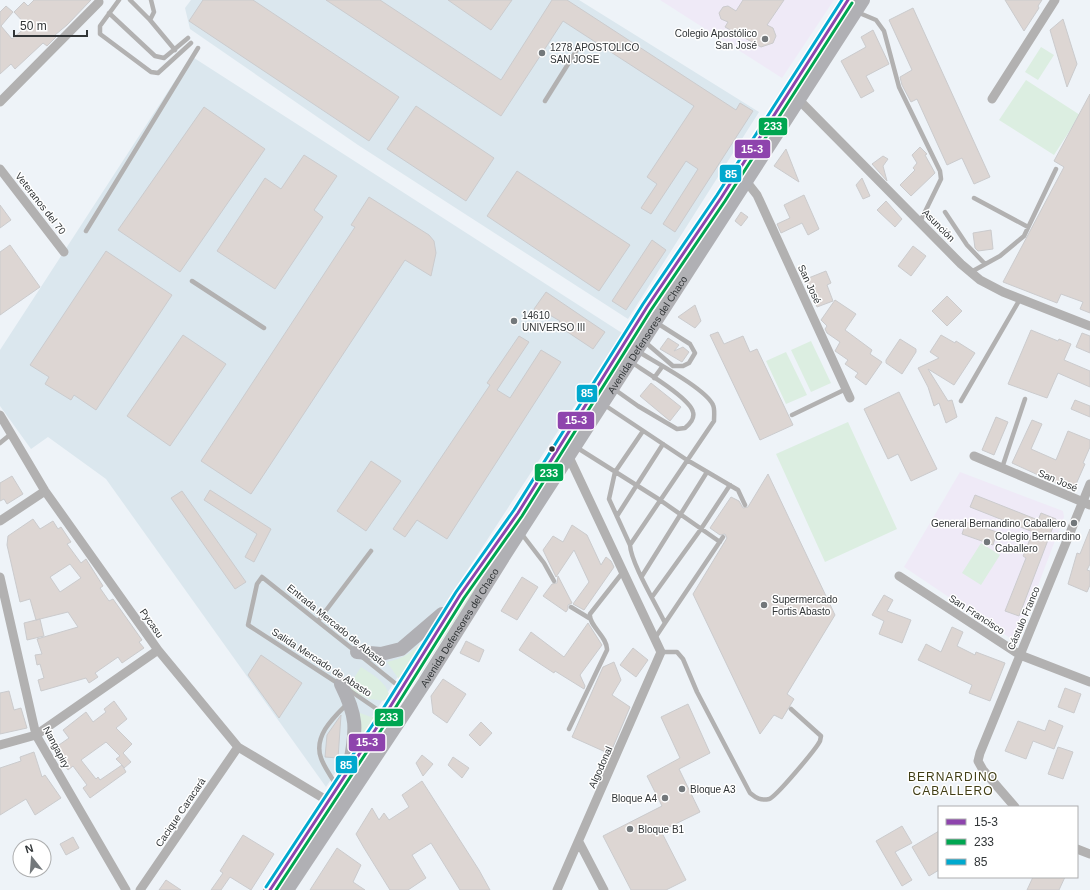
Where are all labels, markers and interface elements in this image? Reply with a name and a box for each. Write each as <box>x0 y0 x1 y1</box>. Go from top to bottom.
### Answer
scale bar <box>14 12 87 38</box>
text: 50 m <box>20 19 47 33</box>
place label: Colegio Apostólico San José <box>675 28 757 51</box>
marker: Colegio Apostólico San José <box>760 34 770 44</box>
place label: 1278 APOSTOLICO SAN JOSE <box>550 42 640 65</box>
marker: 1278 APOSTOLICO SAN JOSE <box>537 48 547 58</box>
line badge: 233 <box>758 117 788 136</box>
text: 233 <box>764 120 782 132</box>
line badge: 15-3 <box>734 139 771 159</box>
text: 15-3 <box>741 143 763 155</box>
line badge: 85 <box>719 164 742 183</box>
text: 85 <box>725 168 737 180</box>
street label: Veteranos del 70 <box>13 170 68 237</box>
street label: Asunción <box>920 207 957 244</box>
street label: San José <box>796 263 824 306</box>
street label: Avenida Defensores del Chaco <box>605 273 690 396</box>
place label: 14610 UNIVERSO III <box>522 310 585 333</box>
marker: 14610 UNIVERSO III <box>509 316 519 326</box>
line badge: 85 <box>576 384 598 403</box>
text: 85 <box>581 387 593 399</box>
line badge: 15-3 <box>557 411 595 430</box>
text: 15-3 <box>565 414 587 426</box>
unlabelled marker <box>547 444 557 454</box>
line badge: 233 <box>534 463 564 482</box>
text: 233 <box>540 467 558 479</box>
street label: San José <box>1036 467 1080 494</box>
place label: General Bernandino Caballero <box>931 518 1066 529</box>
marker: General Bernandino Caballero <box>1069 518 1079 528</box>
place label: Colegio Bernardino Caballero <box>995 531 1081 554</box>
marker: Colegio Bernardino Caballero <box>982 537 992 547</box>
street label: Avenida Defensores del Chaco <box>418 566 501 689</box>
street label: Entrada Mercado de Abasto <box>285 582 389 669</box>
street label: Cástulo Franco <box>1005 584 1042 652</box>
street label: San Francisco <box>947 592 1007 637</box>
place label: Supermercado Fortis Abasto <box>772 594 838 617</box>
marker: Supermercado Fortis Abasto <box>759 600 769 610</box>
street label: Pycasu <box>138 607 166 640</box>
street label: Salida Mercado de Abasto <box>270 626 374 699</box>
line badge: 233 <box>374 708 404 727</box>
text: 233 <box>380 711 398 723</box>
street label: Nangapiry <box>41 725 72 770</box>
line badge: 15-3 <box>348 733 386 752</box>
text: 15-3 <box>356 736 378 748</box>
street label: Algodonal <box>586 745 615 790</box>
line badge: 85 <box>335 755 358 774</box>
text: 85 <box>340 759 352 771</box>
district label: BERNARDINO CABALLERO <box>908 770 998 798</box>
street label: Cacique Caracará <box>153 775 208 849</box>
marker: Bloque A3 <box>677 784 687 794</box>
place label: Bloque A3 <box>690 784 736 795</box>
place label: Bloque A4 <box>611 793 657 804</box>
marker: Bloque A4 <box>660 793 670 803</box>
legend <box>938 806 1078 878</box>
text: 15-3 <box>974 815 998 829</box>
marker: Bloque B1 <box>625 824 635 834</box>
place label: Bloque B1 <box>638 824 685 835</box>
text: 233 <box>974 835 994 849</box>
north arrow <box>12 838 52 878</box>
text: N <box>24 842 35 855</box>
text: 85 <box>974 855 988 869</box>

